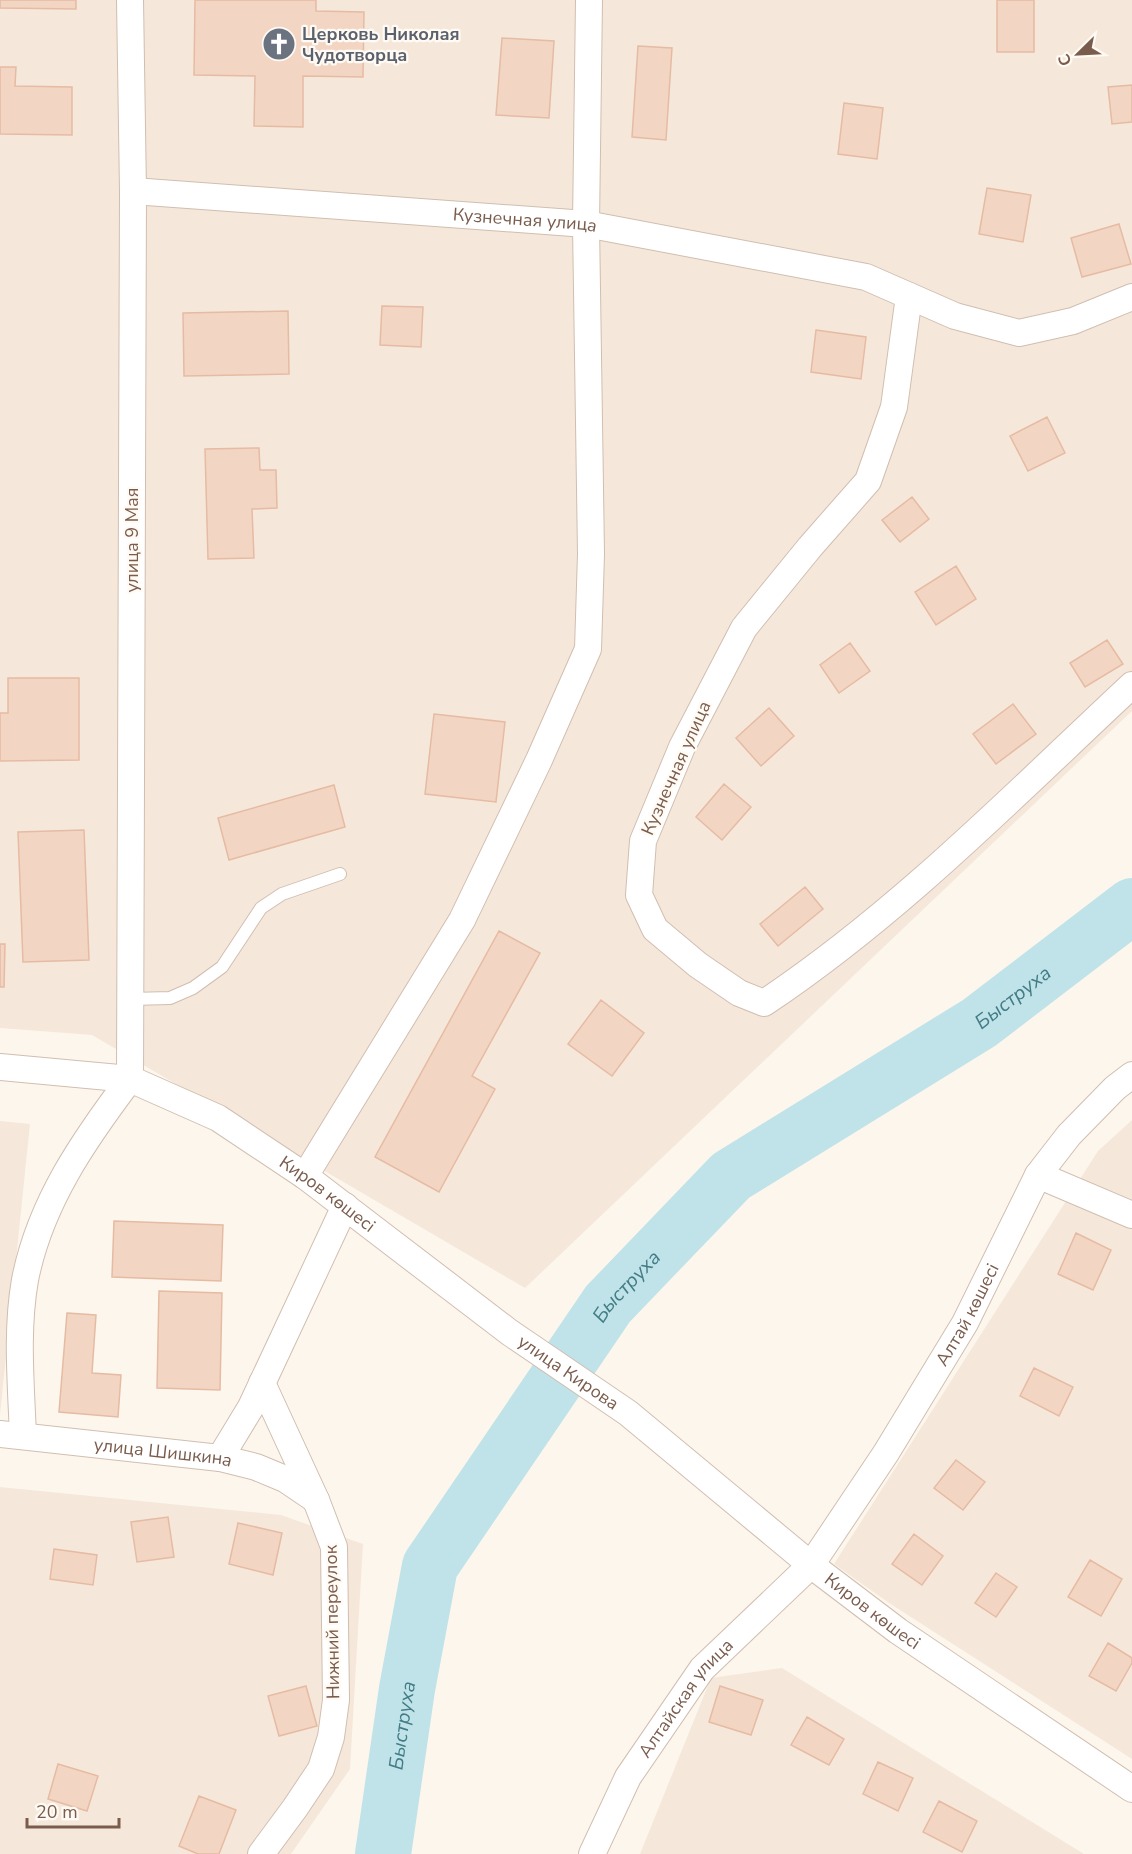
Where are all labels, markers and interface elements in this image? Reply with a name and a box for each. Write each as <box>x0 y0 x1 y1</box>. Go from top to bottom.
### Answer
place label: Церковь Николая Чудотворца <box>302 22 460 67</box>
north arrow <box>1048 24 1108 84</box>
church icon: Церковь Николая Чудотворца <box>261 26 297 62</box>
text: С <box>1053 50 1077 69</box>
street label: Кузнечная улица <box>452 202 599 238</box>
street label: улица 9 Мая <box>120 487 144 593</box>
street label: Кузнечная улица <box>636 697 716 839</box>
water label: Быструха <box>969 959 1057 1035</box>
street label: Киров көшесі <box>275 1150 380 1238</box>
water label: Быструха <box>586 1244 666 1328</box>
street label: Алтай көшесі <box>930 1259 1005 1370</box>
street label: улица Кирова <box>513 1329 624 1415</box>
street label: улица Шишкина <box>93 1432 235 1473</box>
street label: Нижний переулок <box>319 1544 345 1699</box>
street label: Киров көшесі <box>820 1567 925 1655</box>
street label: Алтайская улица <box>633 1633 739 1762</box>
water label: Быструха <box>382 1679 422 1772</box>
scale bar <box>27 1791 118 1829</box>
text: 20 m <box>36 1800 78 1824</box>

